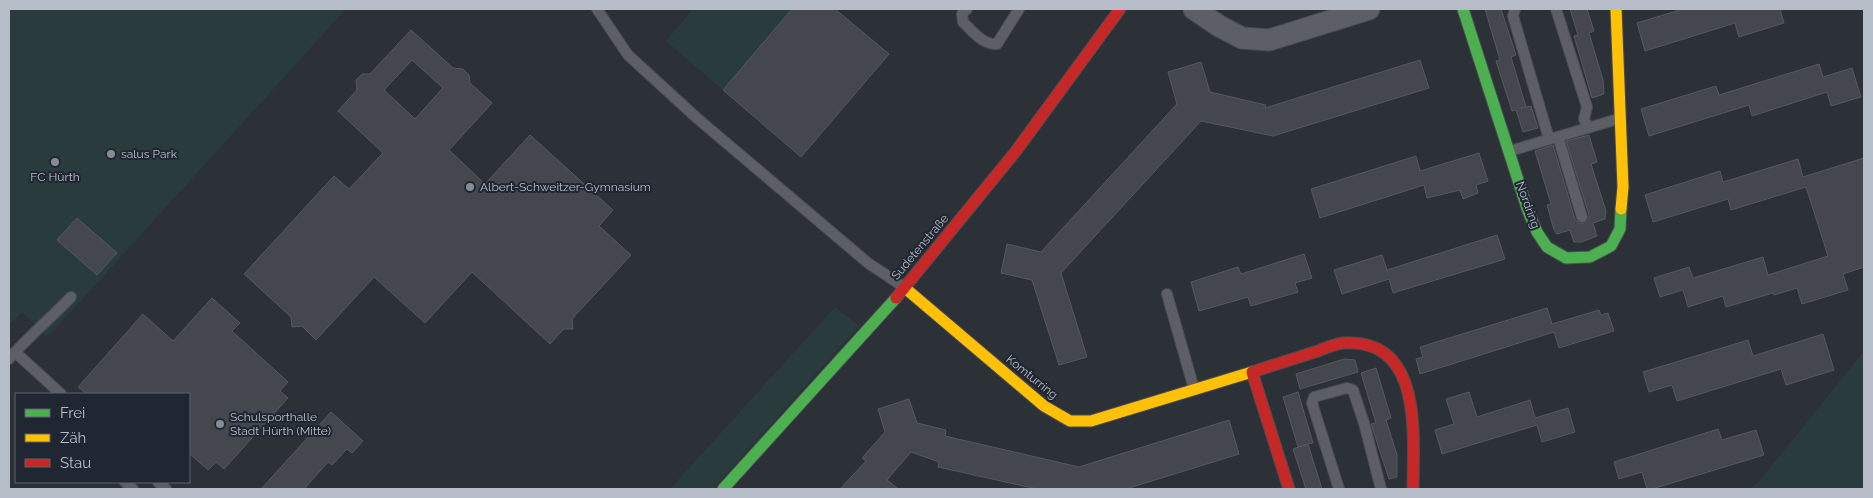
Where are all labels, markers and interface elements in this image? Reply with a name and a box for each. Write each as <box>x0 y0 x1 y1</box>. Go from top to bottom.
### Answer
place label: salus Park <box>121 147 178 161</box>
marker: salus Park <box>105 148 117 160</box>
marker: FC Hürth <box>49 156 61 168</box>
place label: FC Hürth <box>30 170 80 184</box>
place label: Albert-Schweitzer-Gymnasium <box>480 180 651 194</box>
street label: Nordring <box>1513 180 1543 230</box>
marker: Albert-Schweitzer-Gymnasium <box>464 181 476 193</box>
street label: Sudetenstraße <box>889 211 951 283</box>
street label: Komturring <box>1003 352 1061 402</box>
legend <box>15 393 190 483</box>
text: Frei <box>60 404 85 422</box>
place label: Schulsporthalle Stadt Hürth (Mitte) <box>230 410 331 438</box>
marker: Schulsporthalle Stadt Hürth (Mitte) <box>214 418 226 430</box>
text: Zäh <box>60 429 86 447</box>
text: Stau <box>60 454 91 472</box>

